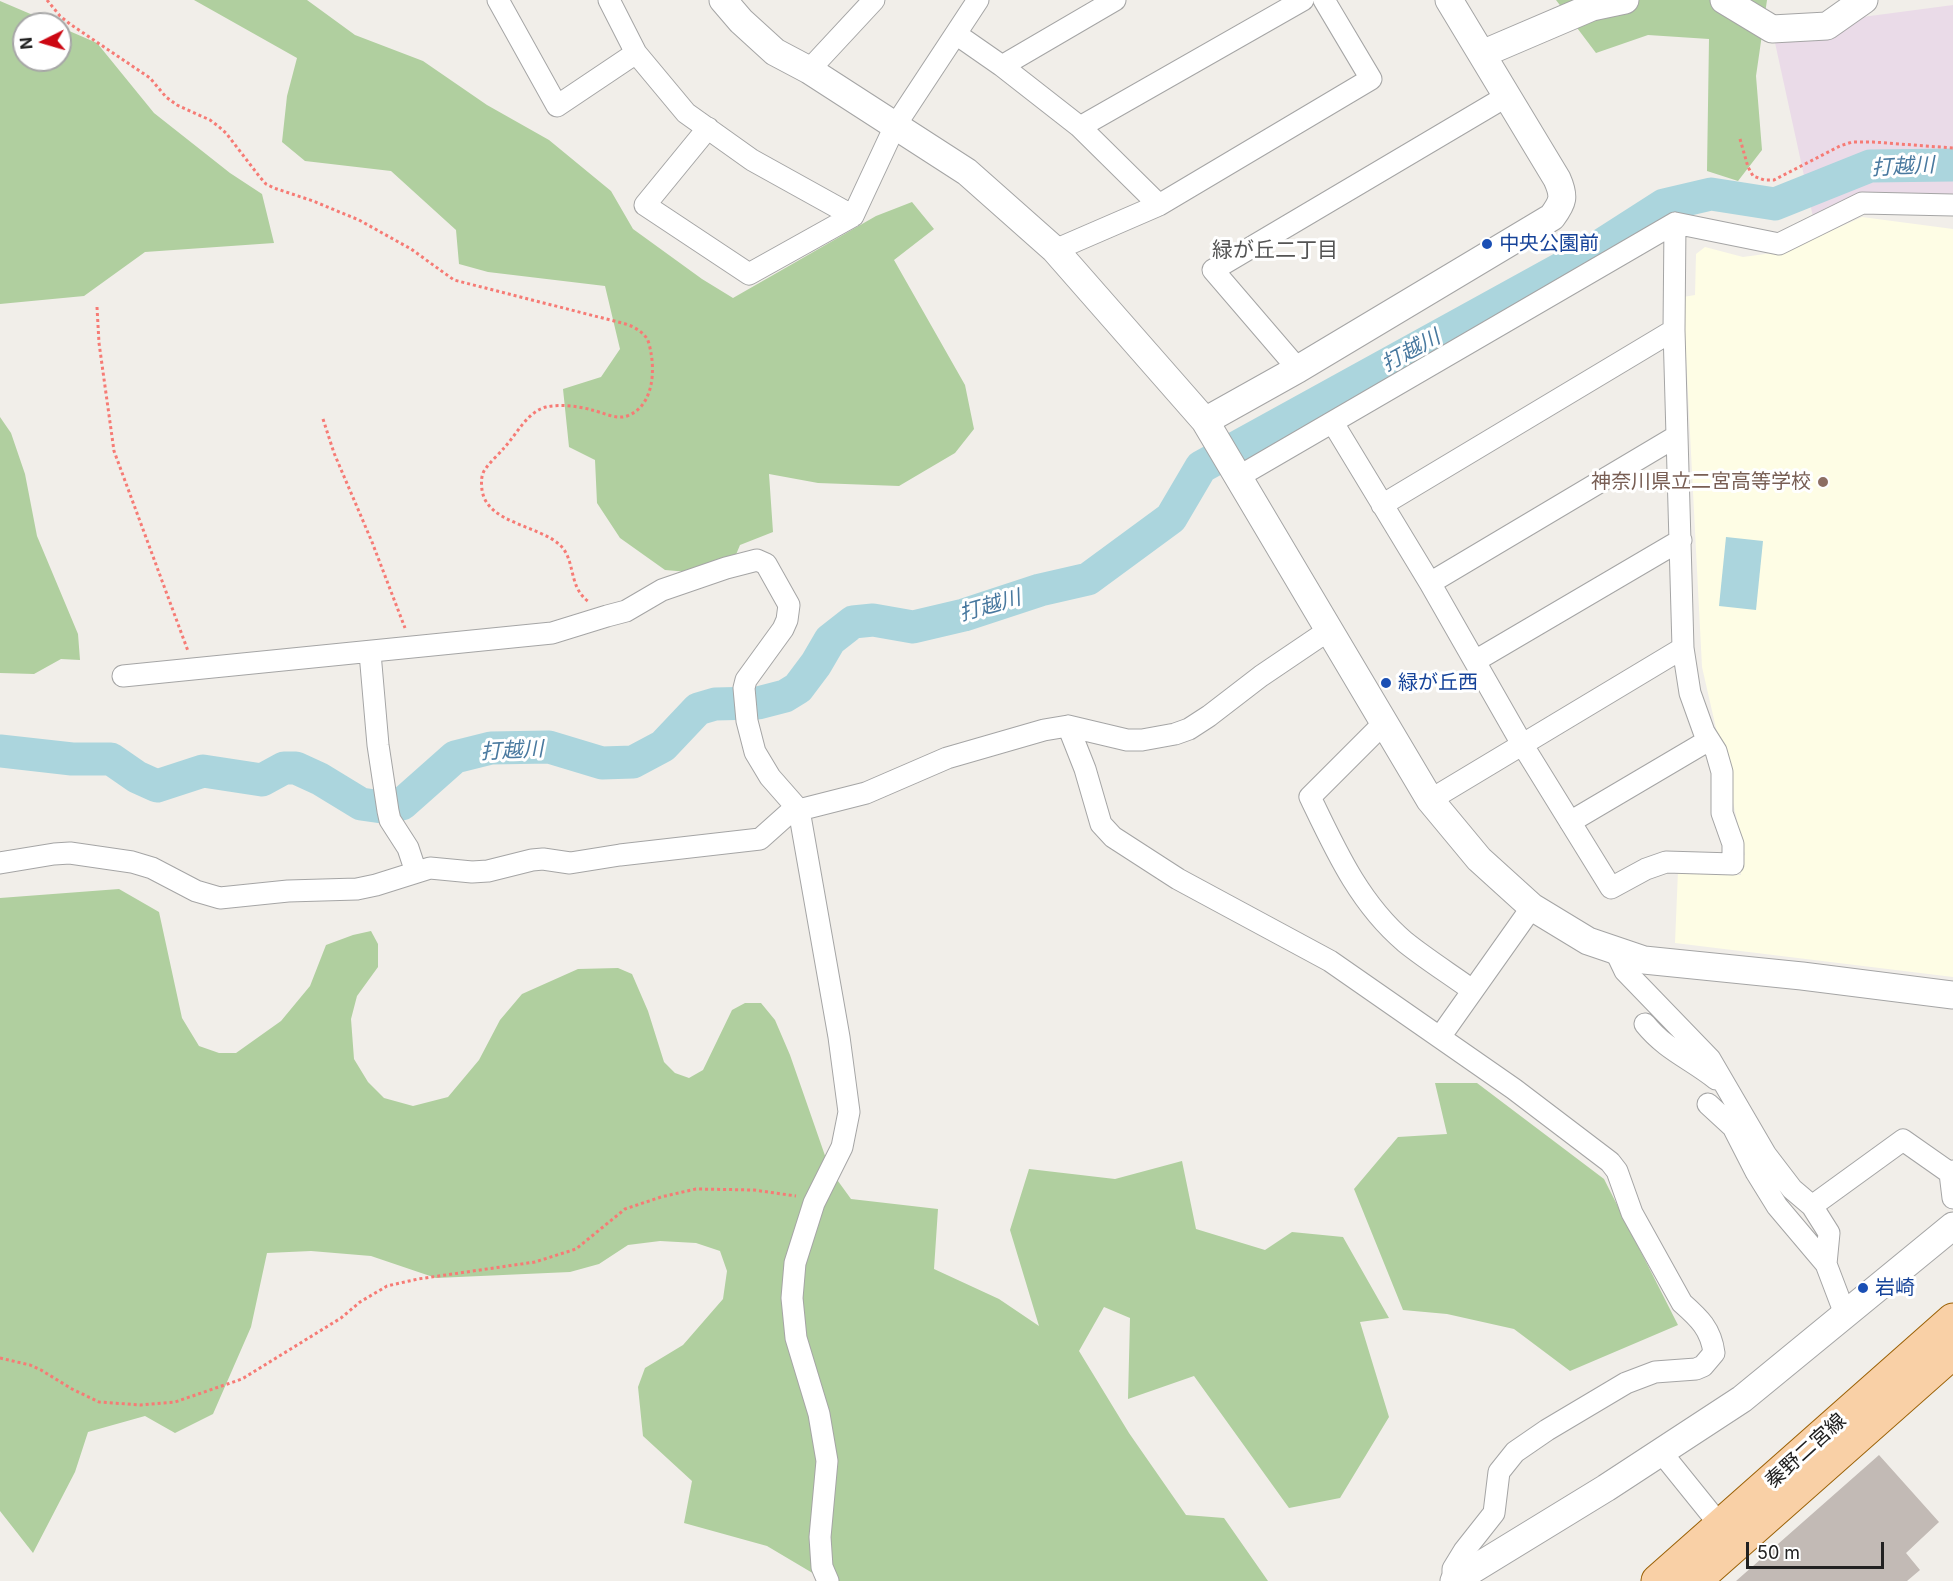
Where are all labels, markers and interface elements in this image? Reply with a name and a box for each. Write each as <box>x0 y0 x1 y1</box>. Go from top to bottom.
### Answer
north arrow <box>12 12 72 72</box>
text: N <box>16 36 37 50</box>
water label: 打越川 <box>1871 153 1935 181</box>
place label: 中央公園前 <box>1499 232 1599 256</box>
marker: 中央公園前 <box>1480 237 1494 251</box>
district label: 緑が丘二丁目 <box>1212 238 1338 264</box>
water label: 打越川 <box>1377 325 1445 377</box>
place label: 神奈川県立二宮高等学校 <box>1591 470 1811 494</box>
marker: 神奈川県立二宮高等学校 <box>1816 475 1830 489</box>
water label: 打越川 <box>956 585 1024 627</box>
place label: 緑が丘西 <box>1398 671 1478 695</box>
marker: 緑が丘西 <box>1379 676 1393 690</box>
water label: 打越川 <box>480 737 544 765</box>
place label: 岩崎 <box>1875 1276 1915 1300</box>
marker: 岩崎 <box>1856 1281 1870 1295</box>
street label: 秦野二宮線 <box>1761 1409 1851 1493</box>
scale bar <box>1749 1530 1887 1568</box>
text: 50 m <box>1757 1542 1800 1563</box>

